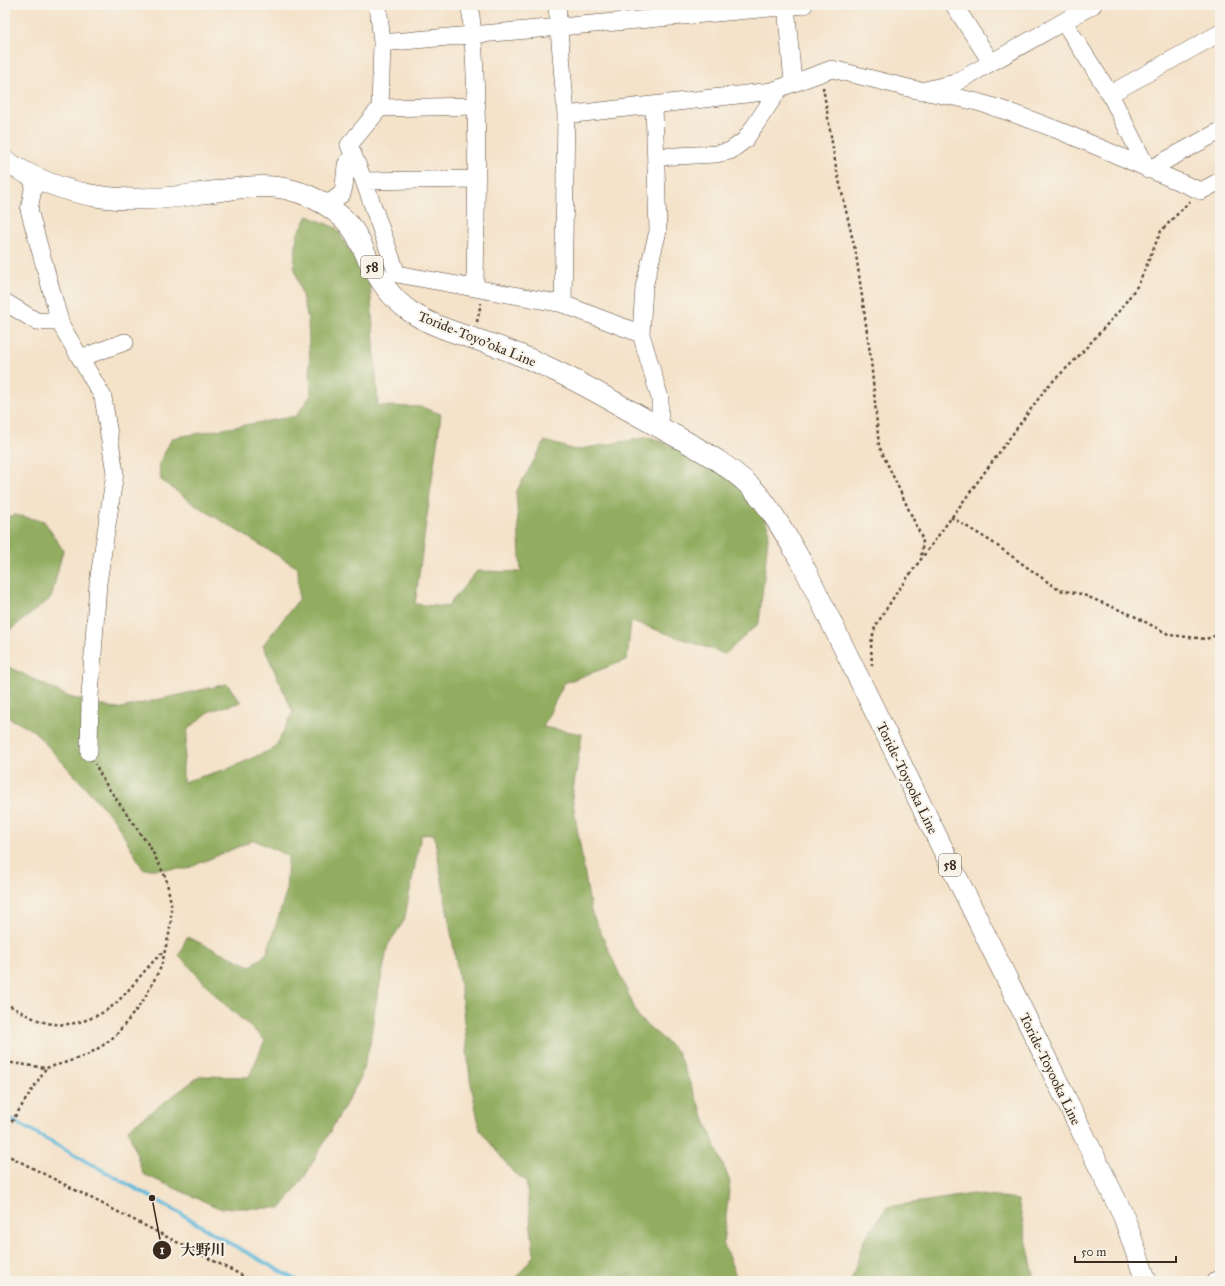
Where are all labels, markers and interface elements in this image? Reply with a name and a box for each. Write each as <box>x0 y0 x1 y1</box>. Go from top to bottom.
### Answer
road number: 58 <box>361 256 383 278</box>
street label: Toride-Toyo'oka Line <box>416 308 539 370</box>
street label: Toride-Toyooka Line <box>873 719 942 837</box>
road number: 58 <box>939 854 961 876</box>
street label: Toride-Toyooka Line <box>1016 1010 1085 1128</box>
callout: 大野川 <box>152 1237 233 1264</box>
scale bar <box>1075 1238 1176 1264</box>
text: 大野川 <box>180 1241 226 1259</box>
text: 1 <box>160 1243 165 1257</box>
text: 50 m <box>1081 1245 1106 1259</box>

